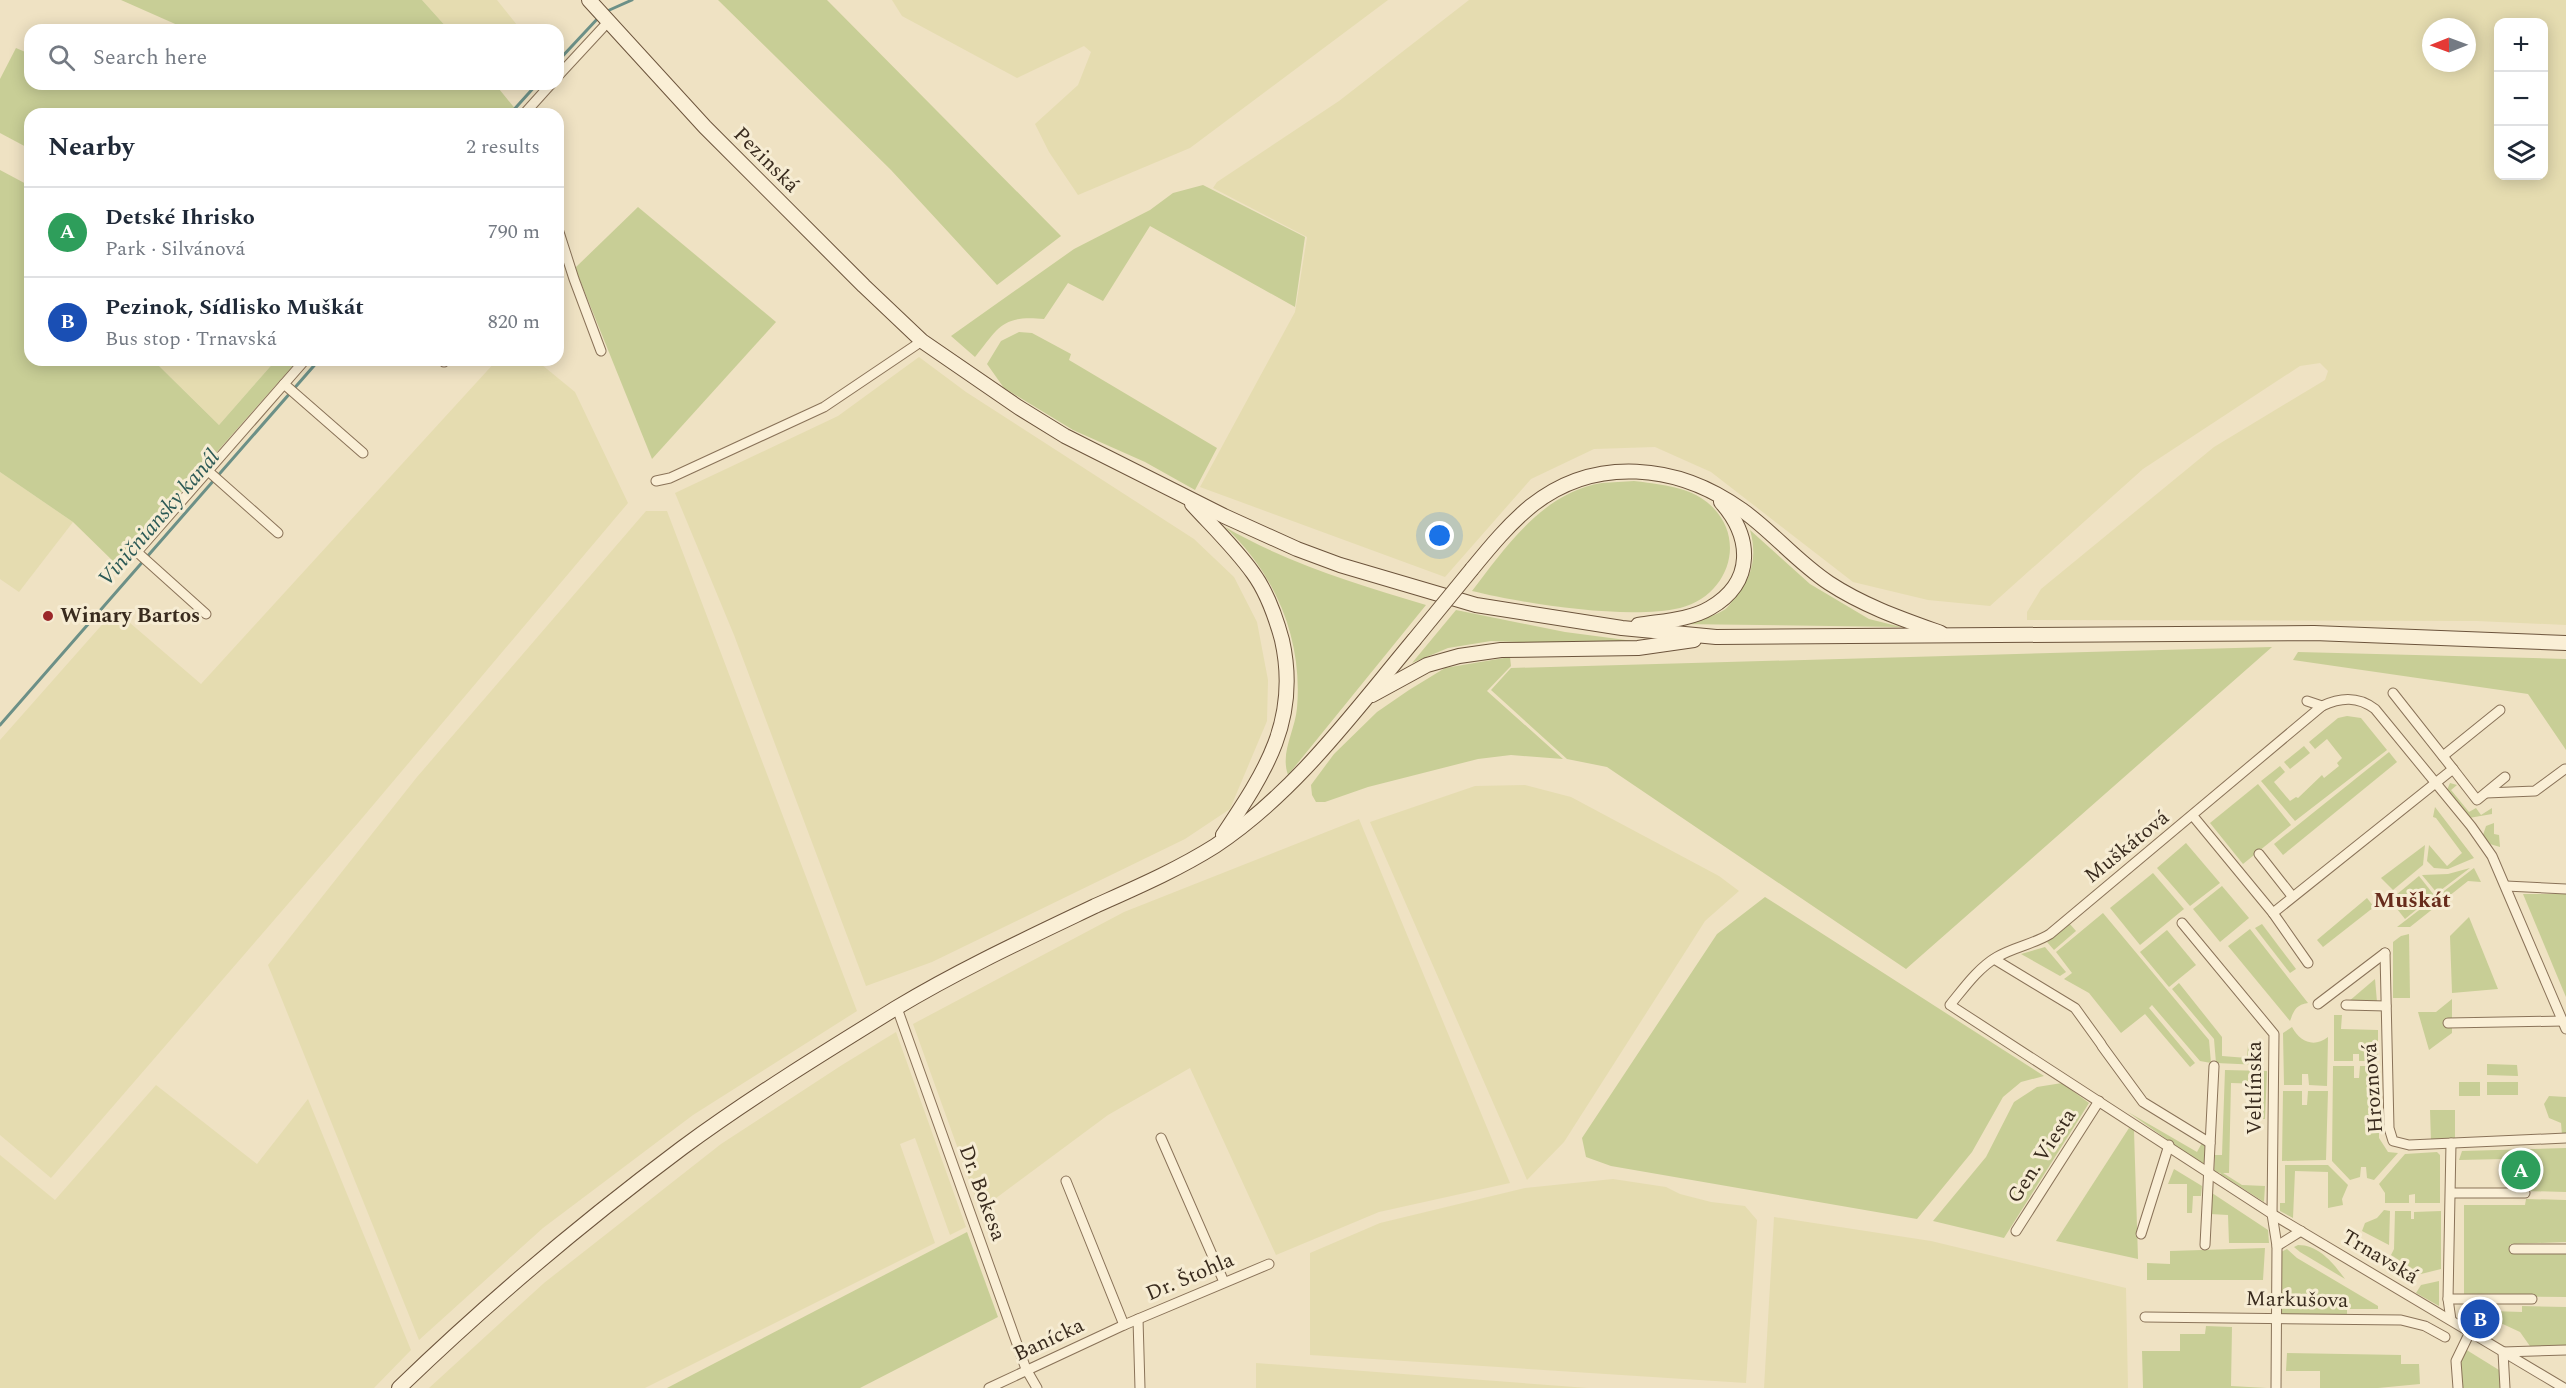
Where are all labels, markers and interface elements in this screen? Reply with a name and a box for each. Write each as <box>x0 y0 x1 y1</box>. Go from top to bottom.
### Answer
north arrow <box>2422 18 2476 72</box>
map controls <box>2494 18 2548 180</box>
button: + <box>2494 18 2548 72</box>
search box <box>24 24 564 90</box>
icon: search <box>45 41 78 74</box>
text: Search here <box>93 41 207 74</box>
button: − <box>2494 72 2548 126</box>
street label: Pezinská <box>725 119 807 201</box>
button: layers <box>2494 126 2548 180</box>
text: Nearby <box>48 127 134 167</box>
text: 2 results <box>466 132 540 162</box>
text: Detské Ihrisko <box>105 201 255 234</box>
text: A <box>60 217 75 247</box>
text: 790 m <box>488 217 540 247</box>
text: Park · Silvánová <box>105 234 245 264</box>
text: Pezinok, Sídlisko Muškát <box>105 291 364 324</box>
text: B <box>60 307 75 337</box>
text: 820 m <box>488 307 540 337</box>
text: Bus stop · Trnavská <box>105 324 277 354</box>
water label: Viničniansky kanál <box>90 442 228 594</box>
your location <box>1425 521 1454 550</box>
place label: Winary Bartos <box>60 600 200 632</box>
marker: Winary Bartos <box>41 609 55 623</box>
street label: Muškátová <box>2077 802 2177 891</box>
district label: Muškát <box>2373 884 2451 917</box>
street label: Veltlínska <box>2239 1040 2271 1135</box>
street label: Hroznová <box>2354 1041 2392 1134</box>
street label: Gen. Viesta <box>1999 1101 2085 1210</box>
street label: Dr. Bokesa <box>950 1140 1014 1246</box>
pin: A <box>2502 1148 2540 1192</box>
street label: Trnavská <box>2335 1221 2425 1293</box>
street label: Dr. Štohla <box>1141 1244 1240 1310</box>
street label: Markušova <box>2245 1283 2349 1317</box>
pin: B <box>2460 1296 2500 1342</box>
street label: Banícka <box>1008 1309 1090 1370</box>

